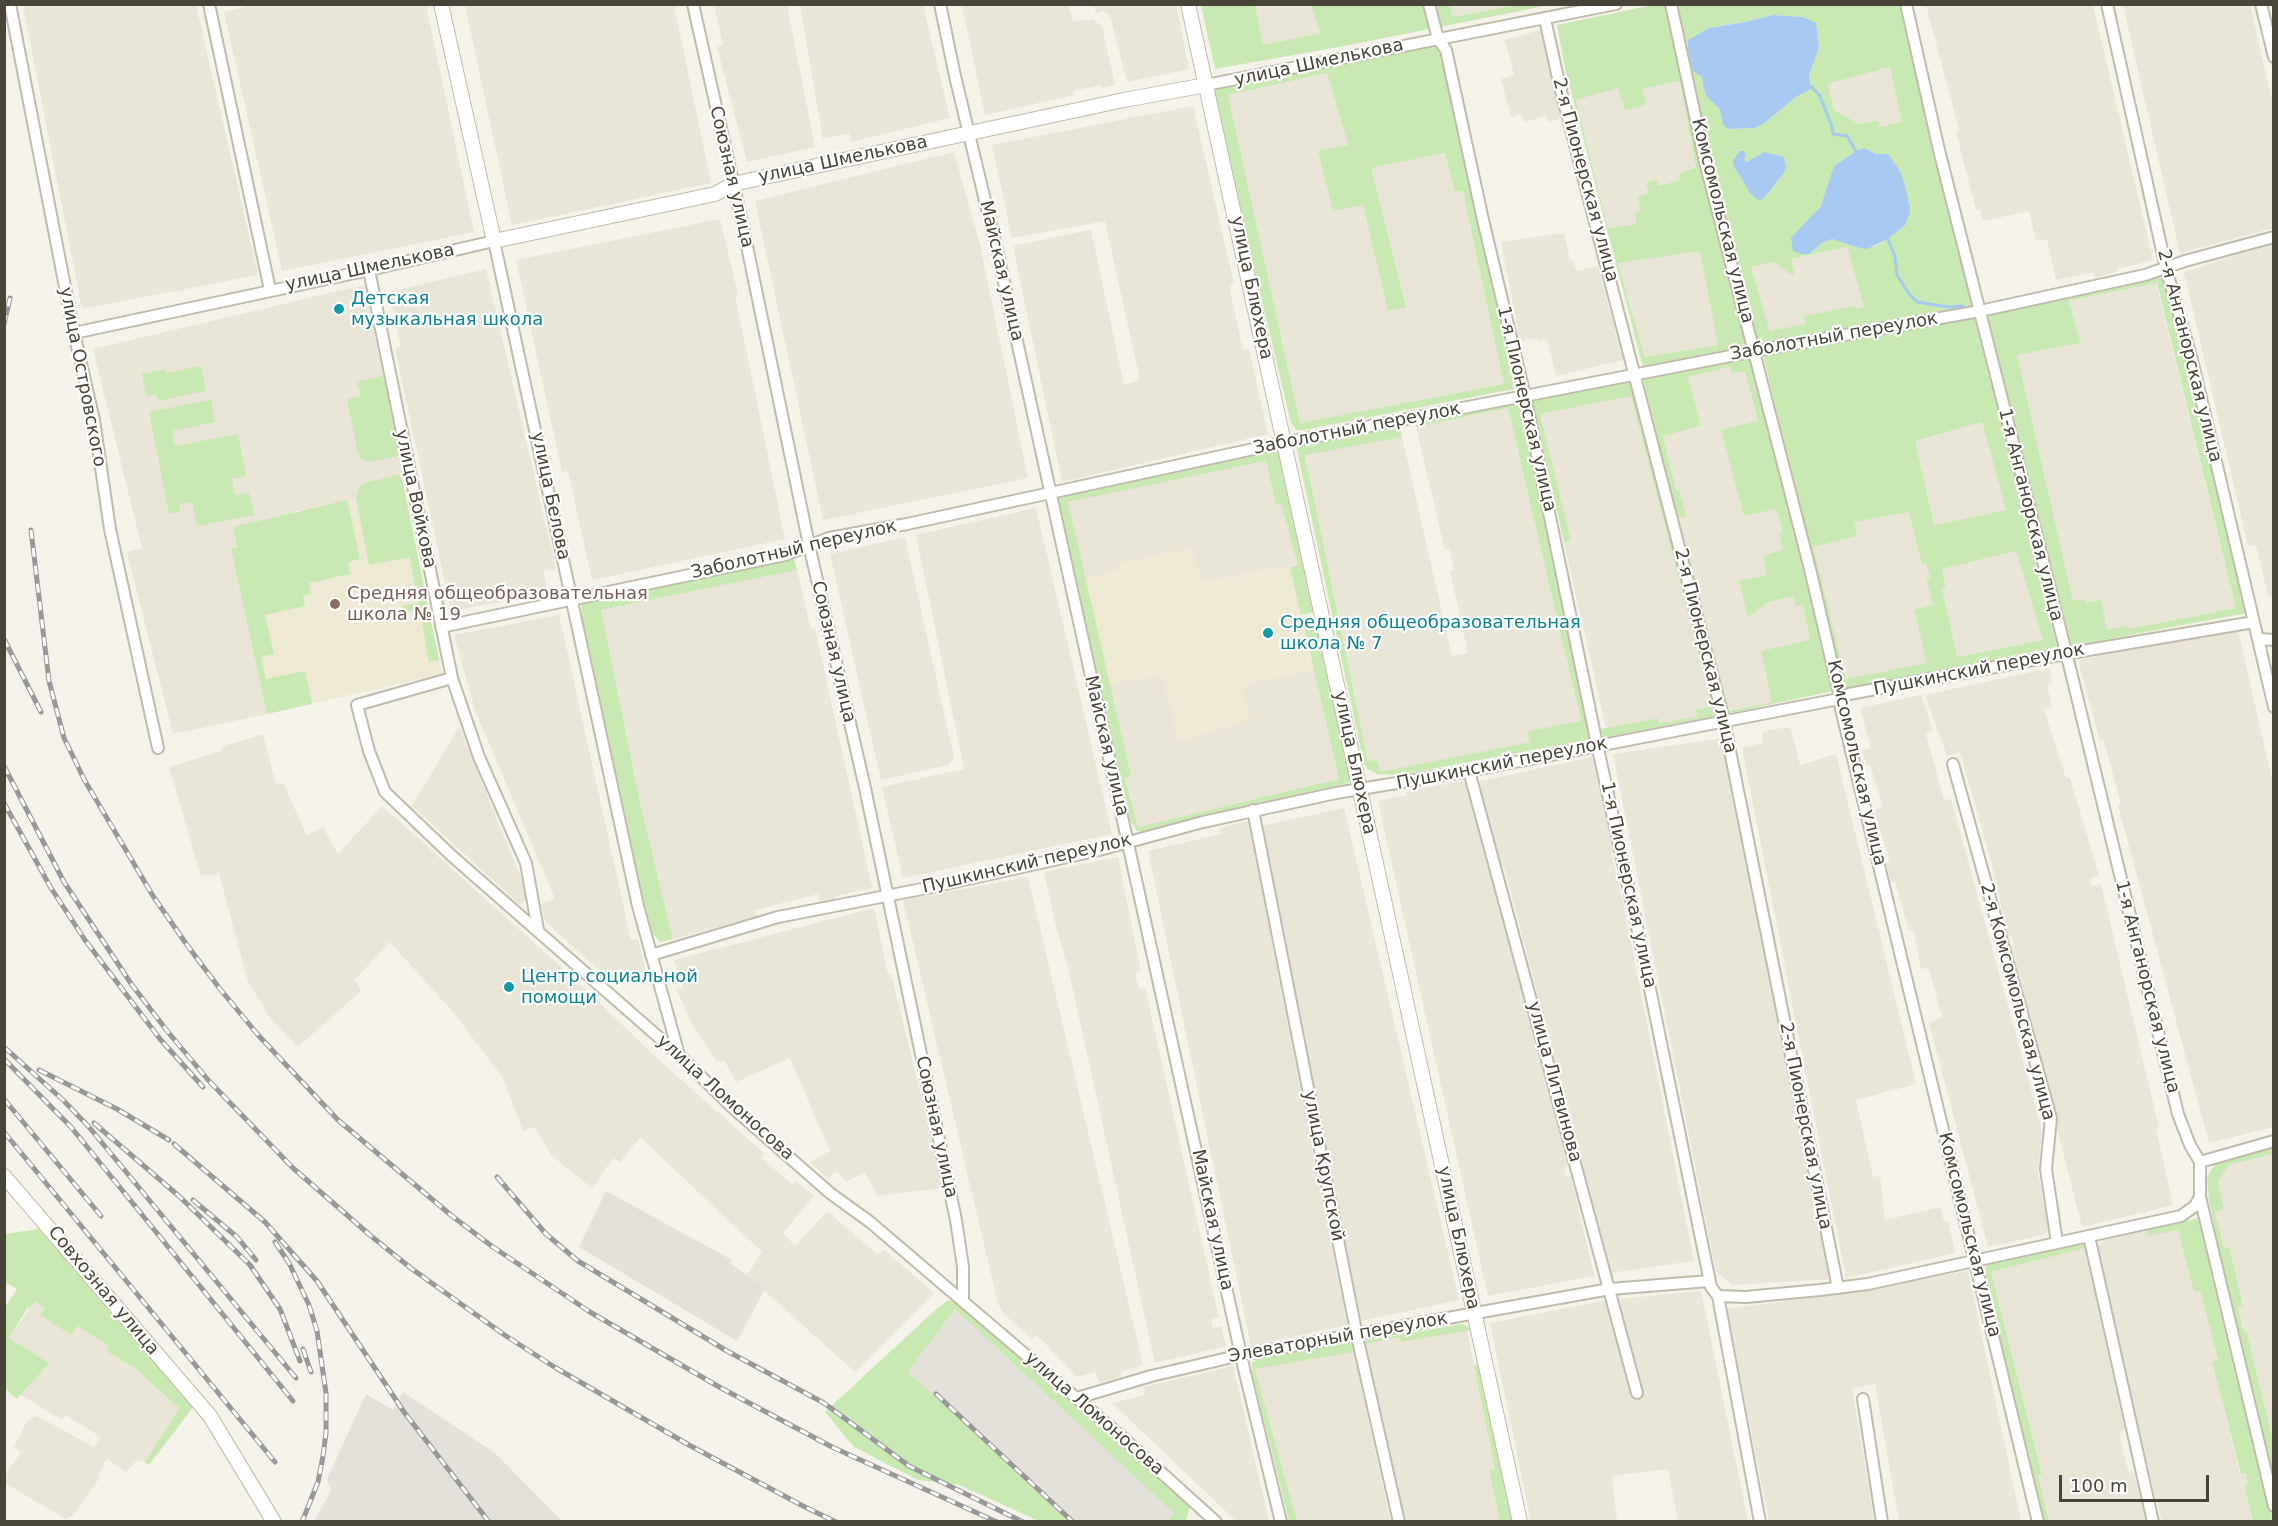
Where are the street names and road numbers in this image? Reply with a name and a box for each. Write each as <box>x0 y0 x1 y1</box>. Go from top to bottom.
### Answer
street label: улица Шмелькова <box>1232 35 1406 91</box>
street label: 2-я Пионерская улица <box>1547 76 1623 284</box>
street label: Союзная улица <box>704 104 758 250</box>
street label: Комсомольская улица <box>1686 116 1758 326</box>
street label: улица Шмелькова <box>756 132 930 188</box>
street label: Майская улица <box>974 199 1028 343</box>
street label: улица Блюхера <box>1225 214 1277 362</box>
street label: улица Шмелькова <box>283 240 457 296</box>
street label: 2-я Анганорская улица <box>2152 247 2226 465</box>
street label: улица Островского <box>54 285 110 469</box>
street label: 1-я Пионерская улица <box>1492 304 1560 514</box>
street label: Заболотный переулок <box>1728 308 1940 366</box>
street label: Заболотный переулок <box>1252 398 1462 460</box>
street label: 1-я Анганорская улица <box>1993 406 2067 624</box>
street label: улица Войкова <box>390 428 440 570</box>
street label: улица Белова <box>526 430 574 562</box>
street label: Заболотный переулок <box>689 516 899 584</box>
street label: 2-я Пионерская улица <box>1669 546 1741 756</box>
street label: Союзная улица <box>806 579 860 725</box>
street label: Пушкинский переулок <box>1872 639 2086 701</box>
street label: Комсомольская улица <box>1822 658 1890 868</box>
street label: Майская улица <box>1079 674 1133 818</box>
street label: улица Блюхера <box>1328 689 1380 837</box>
street label: Пушкинский переулок <box>1395 733 1609 795</box>
street label: 1-я Пионерская улица <box>1596 780 1660 990</box>
street label: Пушкинский переулок <box>920 829 1134 899</box>
street label: 1-я Анганорская улица <box>2110 878 2184 1096</box>
street label: 2-я Комсомольская улица <box>1975 881 2059 1123</box>
street label: улица Литвинова <box>1522 999 1586 1165</box>
street label: 2-я Пионерская улица <box>1774 1021 1836 1231</box>
street label: улица Ломоносова <box>652 1031 798 1165</box>
street label: Союзная улица <box>910 1054 962 1200</box>
street label: улица Крупской <box>1298 1089 1348 1243</box>
street label: Комсомольская улица <box>1933 1130 2005 1340</box>
street label: Майская улица <box>1186 1147 1238 1293</box>
street label: улица Блюхера <box>1432 1164 1484 1312</box>
street label: Совхозная улица <box>43 1222 163 1360</box>
street label: Элеваторный переулок <box>1227 1308 1449 1368</box>
street label: улица Ломоносова <box>1020 1348 1168 1480</box>

